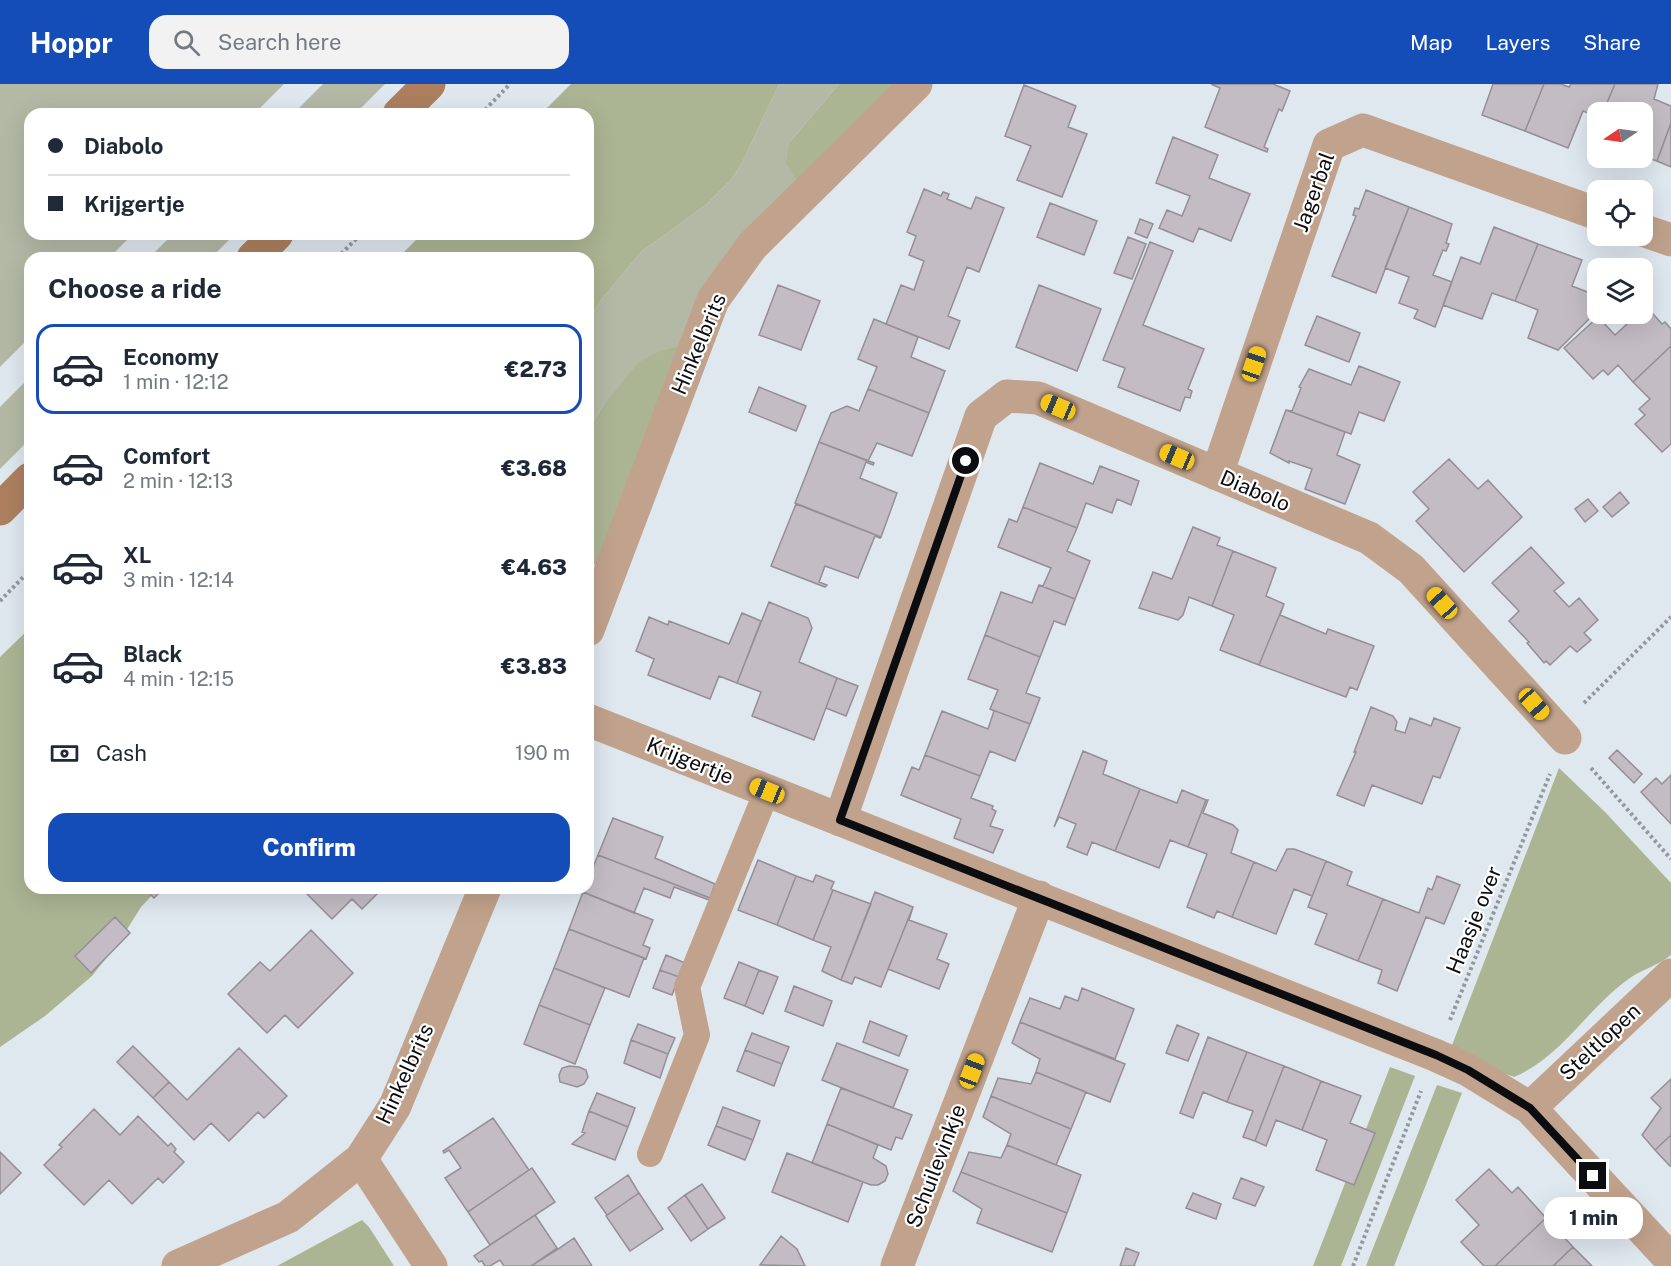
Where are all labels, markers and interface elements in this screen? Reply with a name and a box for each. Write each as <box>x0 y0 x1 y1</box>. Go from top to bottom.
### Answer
search box <box>149 15 569 69</box>
text: Hoppr <box>30 26 113 59</box>
icon: search <box>170 26 203 59</box>
text: Search here <box>218 29 341 55</box>
text: Map <box>1410 30 1453 55</box>
text: Layers <box>1486 30 1550 55</box>
text: Share <box>1583 30 1641 55</box>
north arrow <box>1587 102 1653 168</box>
map controls <box>1587 102 1653 324</box>
text: Diabolo <box>84 133 163 159</box>
street label: Jagerbal <box>1288 149 1339 235</box>
button: locate <box>1587 180 1653 246</box>
text: Krijgertje <box>84 191 185 217</box>
button: layers <box>1587 258 1653 324</box>
text: Choose a ride <box>48 272 222 304</box>
street label: Hinkelbrits <box>666 289 731 398</box>
icon: car <box>51 342 105 396</box>
text: Economy <box>123 344 219 370</box>
car <box>1240 344 1268 384</box>
text: €2.73 <box>505 356 567 382</box>
text: 1 min · 12:12 <box>123 370 229 394</box>
car <box>1038 392 1078 422</box>
icon: car <box>51 441 105 495</box>
car <box>1157 442 1197 472</box>
text: Comfort <box>123 443 210 469</box>
route start <box>952 447 979 474</box>
text: €3.68 <box>501 455 567 481</box>
street label: Diabolo <box>1216 465 1294 516</box>
text: 2 min · 12:13 <box>123 469 233 493</box>
icon: car <box>51 540 105 594</box>
text: XL <box>123 542 151 568</box>
text: €4.63 <box>501 554 567 580</box>
text: 3 min · 12:14 <box>123 568 234 592</box>
car <box>1423 584 1461 622</box>
icon: car <box>51 639 105 693</box>
text: Black <box>123 641 182 667</box>
text: €3.83 <box>501 653 567 679</box>
text: 4 min · 12:15 <box>123 667 234 691</box>
car <box>1515 685 1553 723</box>
street label: Krijgertje <box>643 732 737 789</box>
icon: cash <box>48 737 81 770</box>
text: Cash <box>96 740 147 766</box>
text: 190 m <box>515 741 570 765</box>
car <box>747 776 787 806</box>
button: Confirm <box>48 813 570 882</box>
street label: Haasje over <box>1441 862 1506 977</box>
street label: Steltlopen <box>1554 998 1645 1085</box>
street label: Hinkelbrits <box>370 1020 439 1128</box>
car <box>957 1051 987 1091</box>
street label: Schuilevinkje <box>901 1101 970 1231</box>
route end <box>1579 1162 1606 1189</box>
callout: 1 min <box>1544 1197 1642 1239</box>
text: 1 min <box>1569 1206 1618 1230</box>

